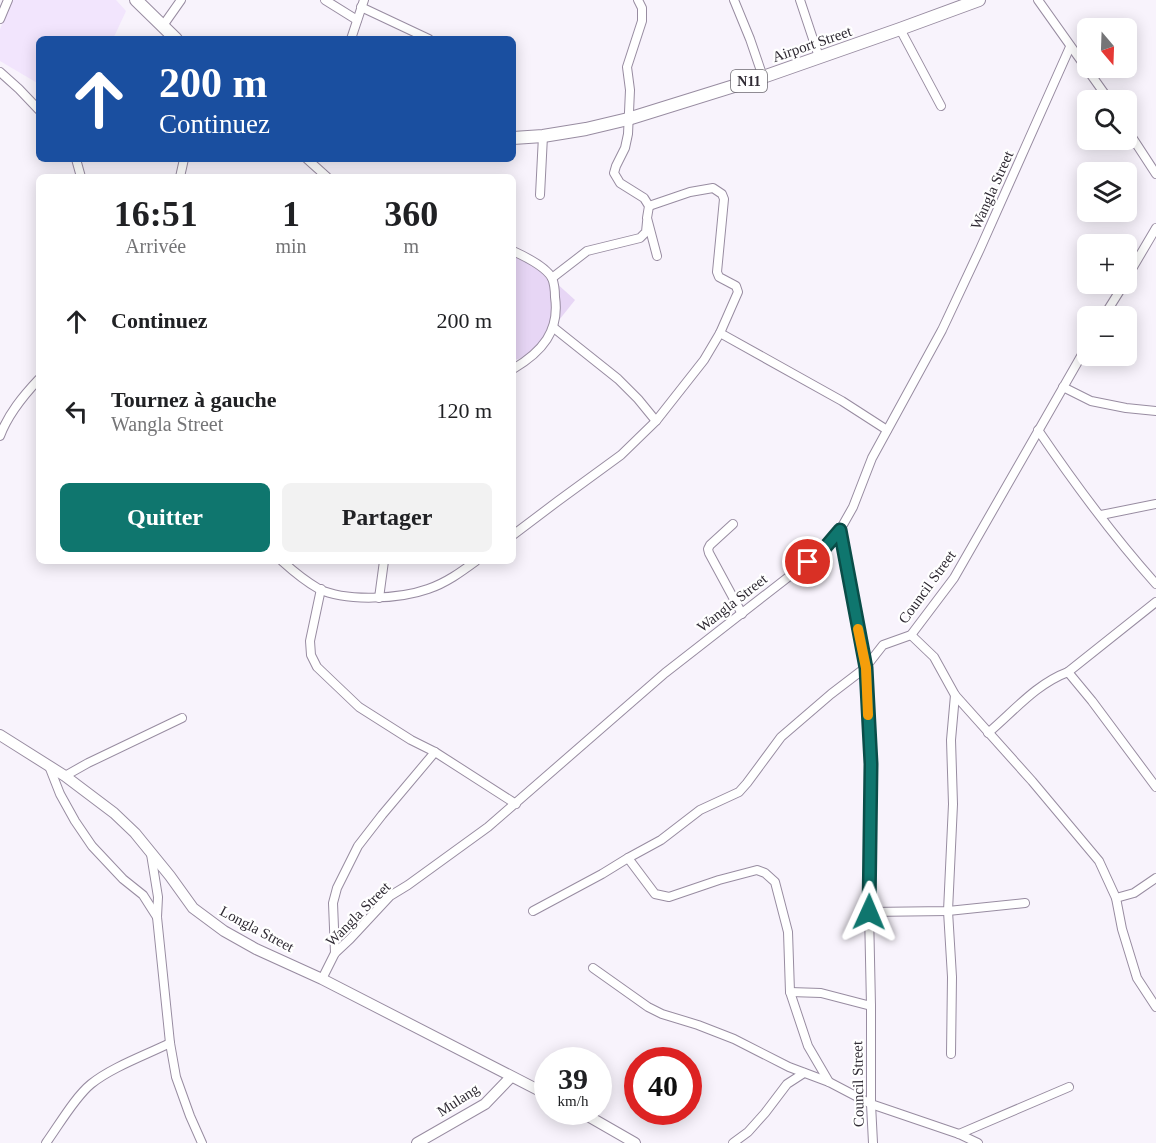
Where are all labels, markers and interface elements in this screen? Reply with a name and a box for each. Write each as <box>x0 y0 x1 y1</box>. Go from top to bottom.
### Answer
north arrow <box>1077 18 1137 78</box>
map controls <box>1077 18 1137 366</box>
street label: Airport Street <box>770 23 855 65</box>
icon: ahead <box>60 60 138 138</box>
text: 200 m <box>159 60 268 106</box>
road number: N11 <box>731 70 767 92</box>
button: search <box>1077 90 1137 150</box>
text: Continuez <box>159 109 270 139</box>
street label: Wangla Street <box>968 148 1017 232</box>
button: layers <box>1077 162 1137 222</box>
text: 16:51 <box>114 194 198 234</box>
text: 1 <box>282 194 300 234</box>
text: 360 <box>384 194 438 234</box>
button: + <box>1077 234 1137 294</box>
text: Arrivée <box>125 235 186 257</box>
text: min <box>275 235 307 257</box>
text: m <box>404 235 419 257</box>
icon: ahead <box>60 305 93 338</box>
button: − <box>1077 306 1137 366</box>
text: Continuez <box>111 308 208 333</box>
text: 200 m <box>436 308 492 333</box>
text: Tournez à gauche <box>111 387 276 412</box>
icon: left <box>60 395 93 428</box>
text: 120 m <box>436 398 492 423</box>
text: Wangla Street <box>111 413 223 435</box>
button: Quitter <box>60 483 270 552</box>
button: Partager <box>282 483 492 552</box>
pin <box>782 536 833 587</box>
icon: arrive <box>791 545 824 578</box>
street label: Council Street <box>895 547 959 627</box>
street label: Wangla Street <box>694 570 771 635</box>
street label: Wangla Street <box>323 878 394 949</box>
position arrow <box>837 880 901 944</box>
street label: Longla Street <box>217 903 297 956</box>
street label: Council Street <box>849 1040 867 1127</box>
speed limit sign: 40 <box>624 1047 702 1125</box>
text: 39 <box>558 1062 588 1095</box>
street label: Mulang <box>434 1080 482 1119</box>
text: km/h <box>558 1093 588 1109</box>

